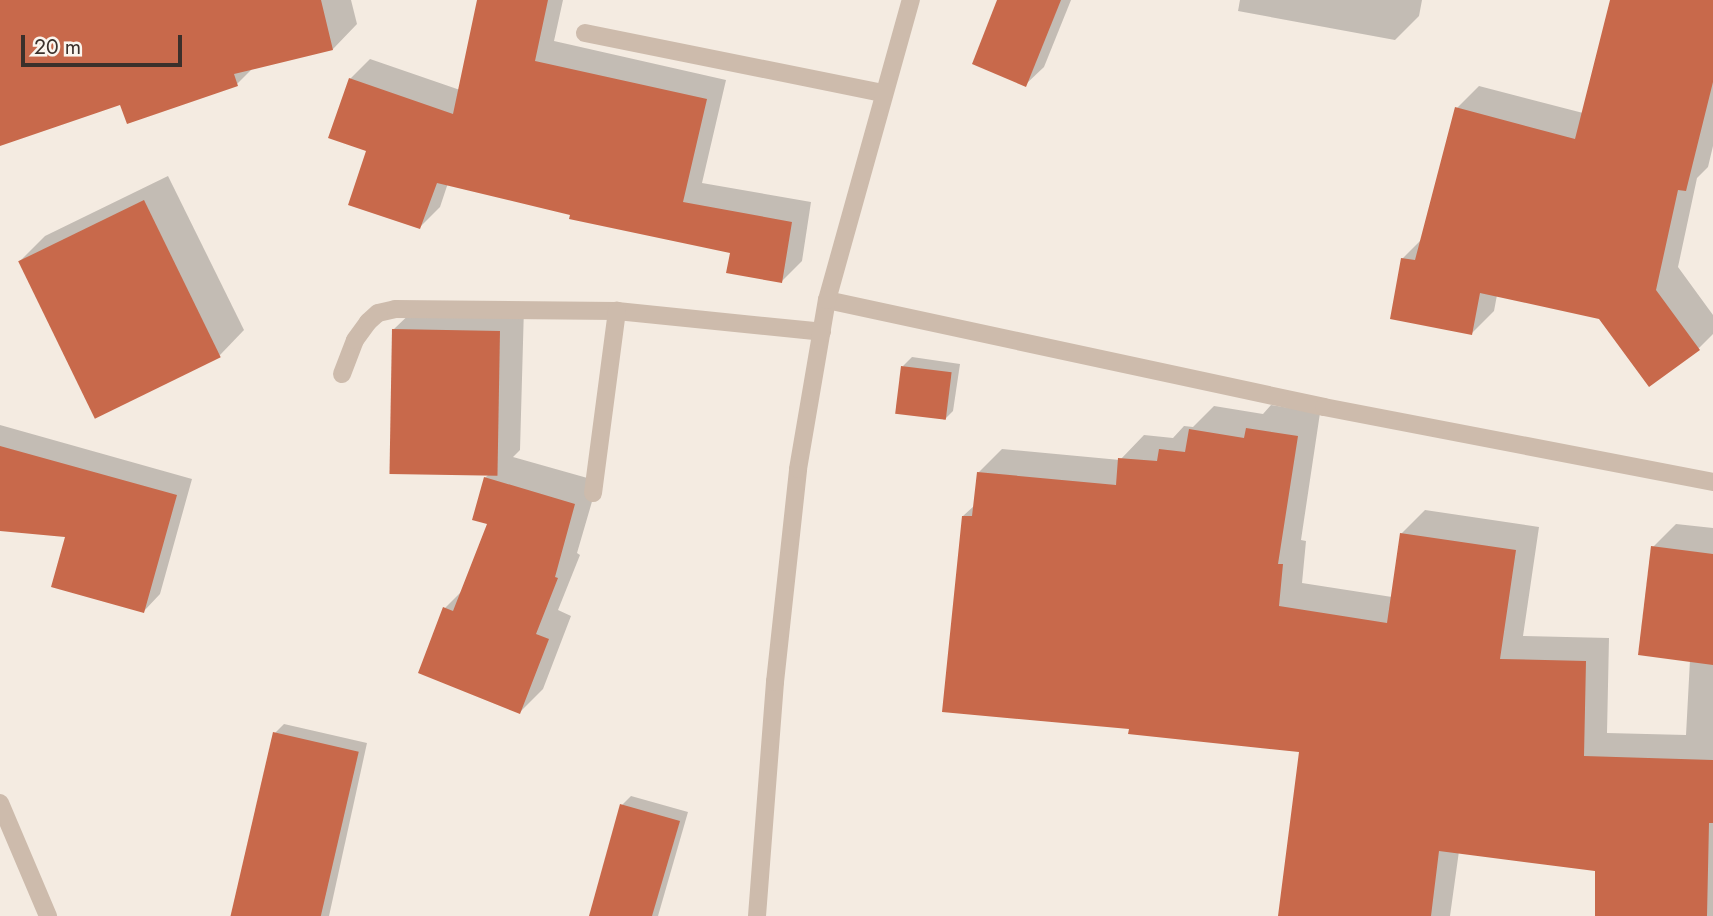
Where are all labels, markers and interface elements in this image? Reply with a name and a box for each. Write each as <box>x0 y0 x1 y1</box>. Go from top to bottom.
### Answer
scale bar <box>24 21 186 65</box>
text: 20 m <box>34 32 81 62</box>

